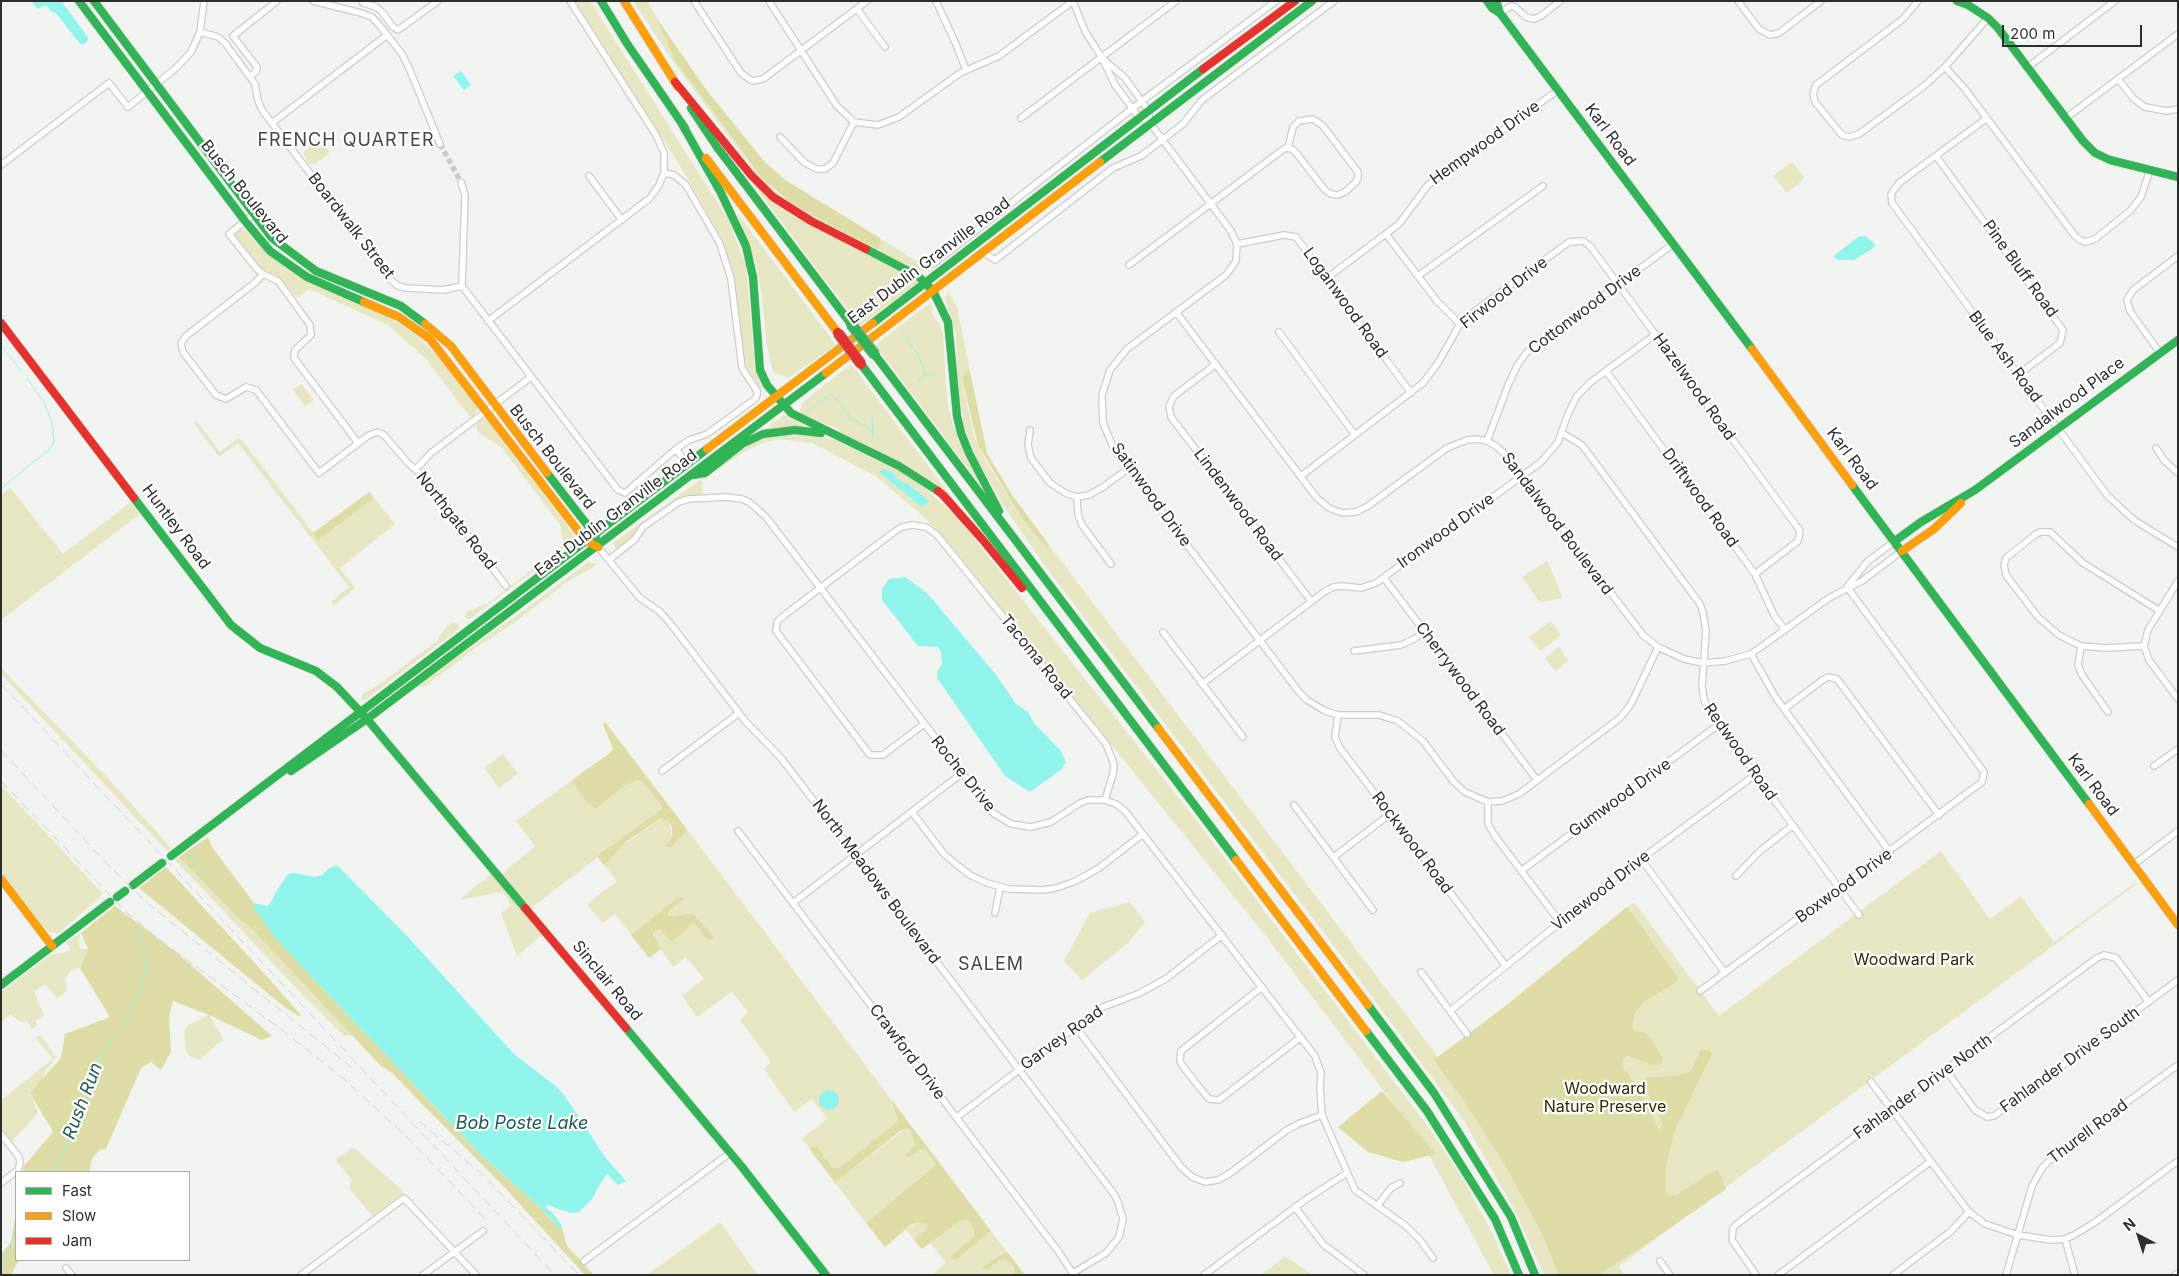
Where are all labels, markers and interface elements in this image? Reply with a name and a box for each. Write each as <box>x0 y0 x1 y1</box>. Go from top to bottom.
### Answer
scale bar <box>2004 15 2144 47</box>
text: 200 m <box>2010 24 2055 43</box>
street label: Hempwood Drive <box>1426 97 1544 189</box>
street label: Karl Road <box>1580 100 1640 170</box>
district label: FRENCH QUARTER <box>256 130 436 152</box>
street label: Busch Boulevard <box>196 136 292 248</box>
street label: Boardwalk Street <box>304 169 398 283</box>
street label: East Dublin Granville Road <box>844 194 1014 328</box>
street label: Pine Bluff Road <box>1978 217 2062 321</box>
street label: Loganwood Road <box>1299 244 1391 362</box>
street label: Firwood Drive <box>1457 253 1551 333</box>
street label: Cottonwood Drive <box>1525 261 1645 359</box>
street label: Blue Ash Road <box>1964 307 2046 407</box>
street label: Hazelwood Road <box>1649 330 1739 444</box>
street label: Sandalwood Place <box>2006 353 2128 453</box>
street label: Busch Boulevard <box>505 401 599 513</box>
street label: Karl Road <box>1822 424 1882 494</box>
street label: Satinwood Drive <box>1107 439 1195 551</box>
street label: Lindenwood Road <box>1189 445 1287 565</box>
street label: Driftwood Road <box>1658 445 1742 551</box>
street label: East Dublin Granville Road <box>531 446 701 580</box>
street label: Sandalwood Boulevard <box>1497 449 1617 599</box>
street label: Northgate Road <box>412 468 500 574</box>
street label: Huntley Road <box>138 481 214 573</box>
street label: Ironwood Drive <box>1394 489 1498 573</box>
street label: Tacoma Road <box>996 611 1076 703</box>
street label: Cherrywood Road <box>1411 619 1509 739</box>
street label: Redwood Road <box>1699 700 1781 804</box>
street label: Roche Drive <box>927 732 999 816</box>
street label: Karl Road <box>2063 750 2123 820</box>
street label: Gumwood Drive <box>1565 755 1675 841</box>
street label: Rockwood Road <box>1367 788 1457 898</box>
street label: North Meadows Boulevard <box>808 796 944 968</box>
street label: Boxwood Drive <box>1792 845 1896 927</box>
street label: Vinewood Drive <box>1548 847 1654 935</box>
street label: Sinclair Road <box>568 937 646 1025</box>
park label: Woodward Park <box>1854 950 1974 970</box>
district label: SALEM <box>957 954 1025 976</box>
street label: Crawford Drive <box>865 1000 949 1104</box>
street label: Garvey Road <box>1017 1002 1107 1074</box>
street label: Fahlander Drive South <box>1997 1003 2143 1117</box>
street label: Fahlander Drive North <box>1850 1030 1996 1144</box>
water label: Rush Run <box>59 1060 107 1142</box>
park label: Woodward Nature Preserve <box>1544 1079 1666 1117</box>
street label: Thurell Road <box>2044 1096 2132 1168</box>
water label: Bob Poste Lake <box>456 1113 588 1135</box>
legend <box>15 1171 190 1261</box>
text: Fast <box>62 1181 92 1200</box>
text: Slow <box>62 1206 96 1225</box>
north arrow <box>2114 1211 2164 1261</box>
text: N <box>2119 1214 2139 1234</box>
text: Jam <box>62 1231 92 1250</box>

